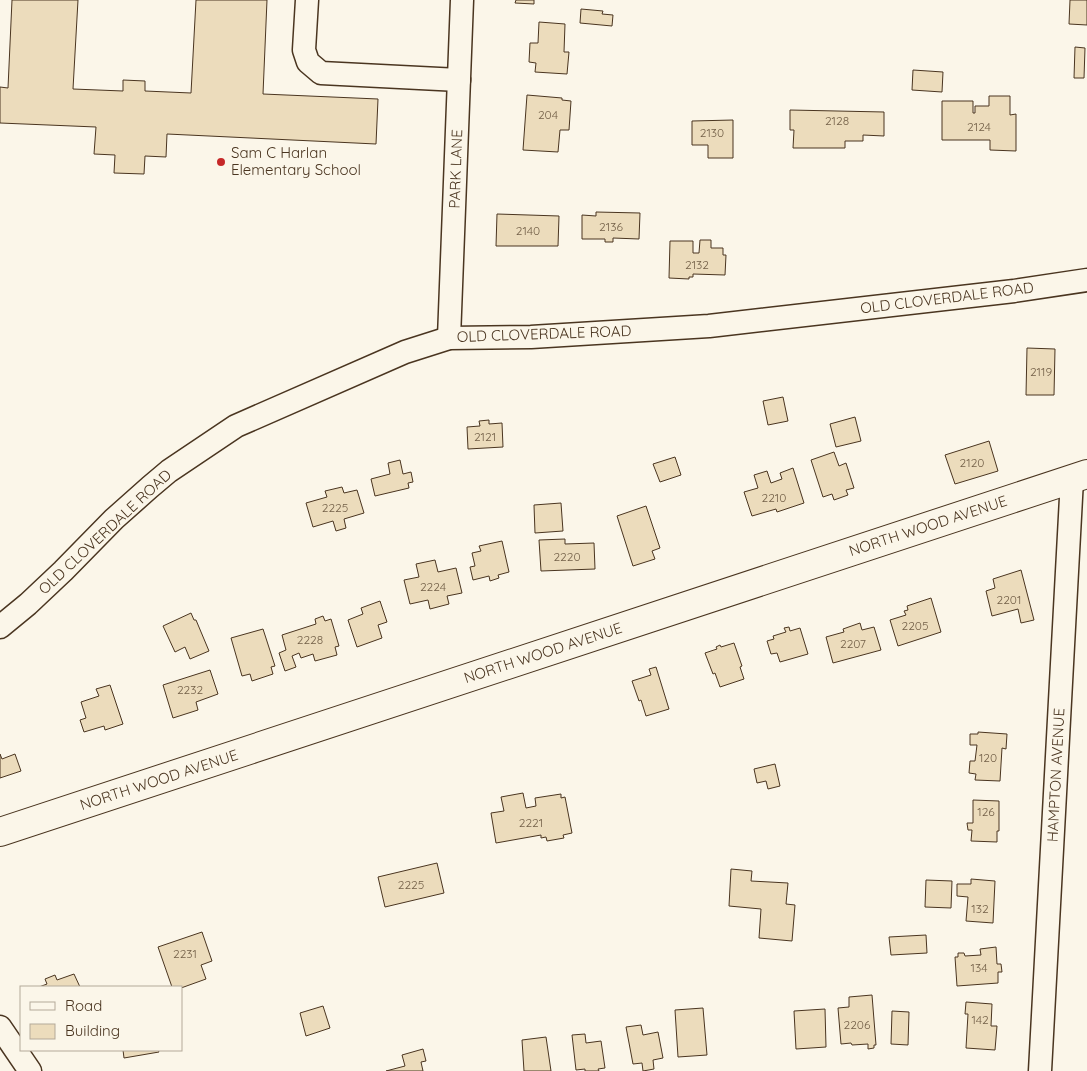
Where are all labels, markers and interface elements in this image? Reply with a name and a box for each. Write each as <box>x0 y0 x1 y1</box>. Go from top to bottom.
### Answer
house number: 204 <box>538 107 558 122</box>
house number: 2128 <box>825 113 849 128</box>
house number: 2124 <box>967 119 991 134</box>
house number: 2130 <box>700 125 724 140</box>
street label: PARK LANE <box>445 129 466 209</box>
place label: Sam C Harlan Elementary School <box>231 143 361 179</box>
marker: Sam C Harlan Elementary School <box>215 156 227 168</box>
house number: 2136 <box>599 219 623 234</box>
house number: 2140 <box>516 223 540 238</box>
house number: 2132 <box>685 257 709 272</box>
street label: OLD CLOVERDALE ROAD <box>859 277 1035 318</box>
street label: OLD CLOVERDALE ROAD <box>456 321 632 346</box>
house number: 2119 <box>1030 364 1052 379</box>
house number: 2121 <box>474 429 496 444</box>
house number: 2120 <box>960 455 984 470</box>
street label: OLD CLOVERDALE ROAD <box>34 465 175 598</box>
house number: 2210 <box>762 490 786 505</box>
street label: NORTH WOOD AVENUE <box>846 491 1009 560</box>
house number: 2225 <box>322 500 348 515</box>
house number: 2220 <box>553 549 581 564</box>
house number: 2224 <box>420 579 446 594</box>
house number: 2201 <box>997 592 1021 607</box>
street label: NORTH WOOD AVENUE <box>461 618 624 687</box>
house number: 2205 <box>902 618 928 633</box>
house number: 2228 <box>297 632 323 647</box>
house number: 2207 <box>840 636 866 651</box>
house number: 2232 <box>177 682 203 697</box>
street label: HAMPTON AVENUE <box>1043 708 1068 842</box>
street label: NORTH WOOD AVENUE <box>77 745 240 814</box>
house number: 120 <box>979 750 997 765</box>
house number: 126 <box>977 804 995 819</box>
house number: 2221 <box>519 815 543 830</box>
house number: 2225 <box>398 877 424 892</box>
house number: 132 <box>971 901 989 916</box>
house number: 2231 <box>173 946 197 961</box>
house number: 134 <box>970 960 988 975</box>
legend <box>20 986 182 1051</box>
text: Road <box>65 996 102 1015</box>
house number: 142 <box>971 1012 989 1027</box>
house number: 2206 <box>844 1017 871 1032</box>
text: Building <box>65 1021 120 1040</box>

